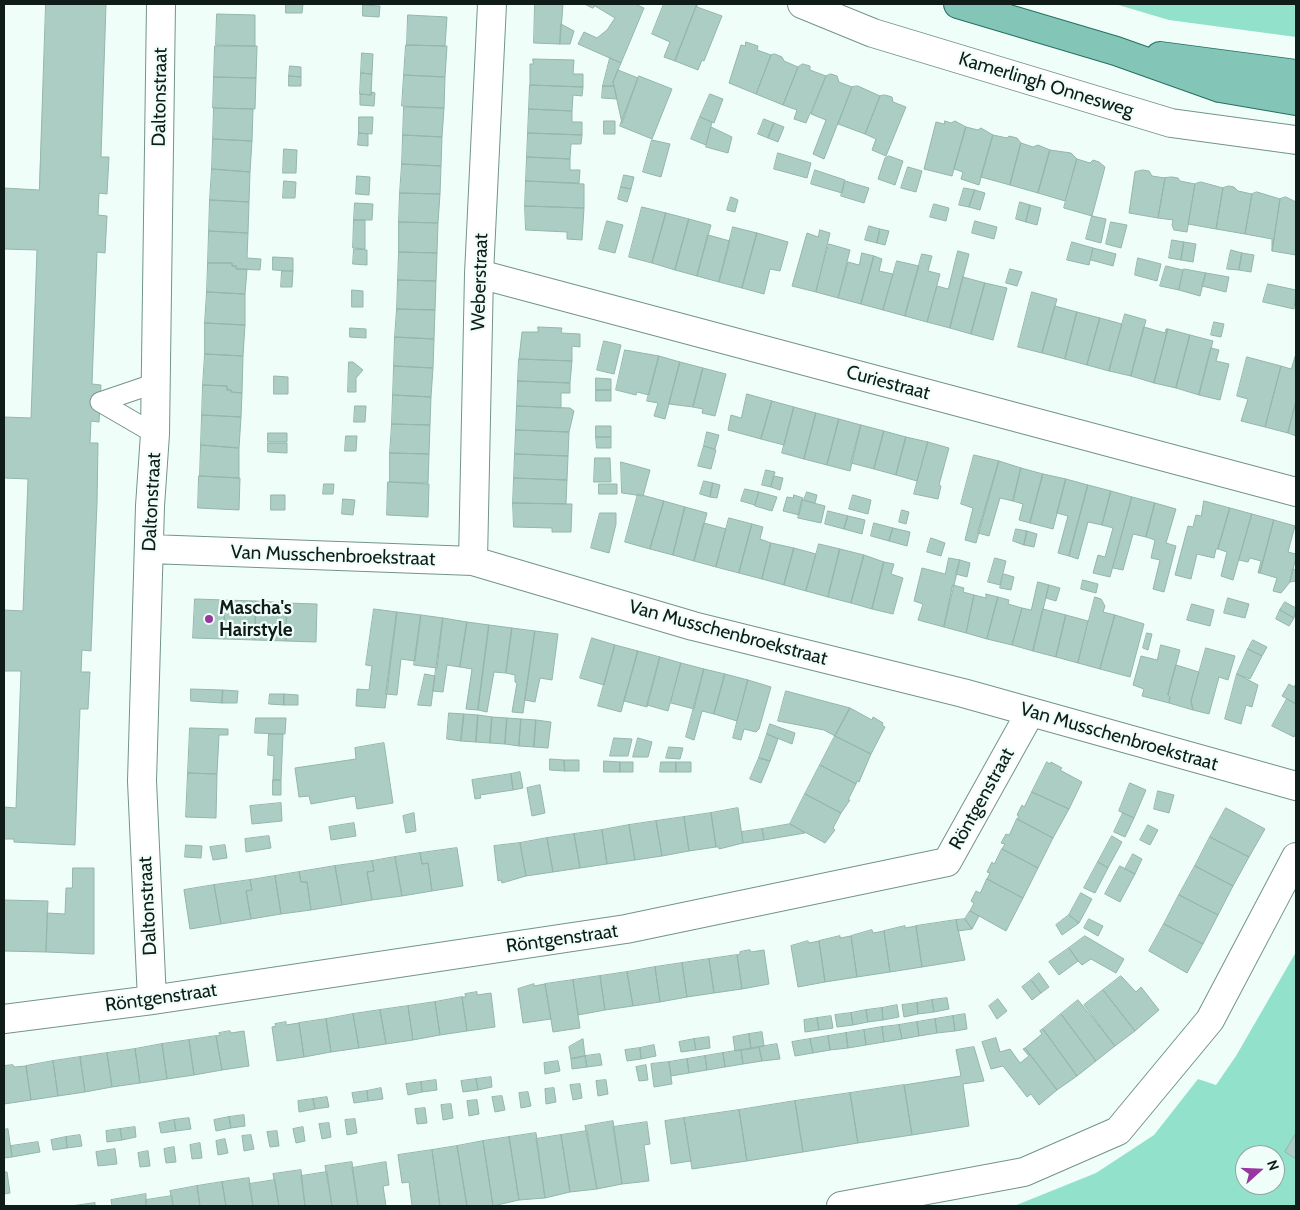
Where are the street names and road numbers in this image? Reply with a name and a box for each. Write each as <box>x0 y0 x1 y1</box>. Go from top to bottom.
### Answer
street label: Daltonstraat <box>148 47 172 147</box>
street label: Kamerlingh Onnesweg <box>956 48 1136 122</box>
street label: Weberstraat <box>467 233 493 331</box>
street label: Curiestraat <box>844 361 932 405</box>
street label: Daltonstraat <box>138 452 166 552</box>
street label: Van Musschenbroekstraat <box>230 541 436 571</box>
street label: Van Musschenbroekstraat <box>626 596 830 670</box>
street label: Van Musschenbroekstraat <box>1018 698 1220 776</box>
street label: Röntgenstraat <box>945 744 1019 854</box>
street label: Daltonstraat <box>134 856 162 956</box>
street label: Röntgenstraat <box>505 920 619 958</box>
street label: Röntgenstraat <box>104 979 218 1017</box>

